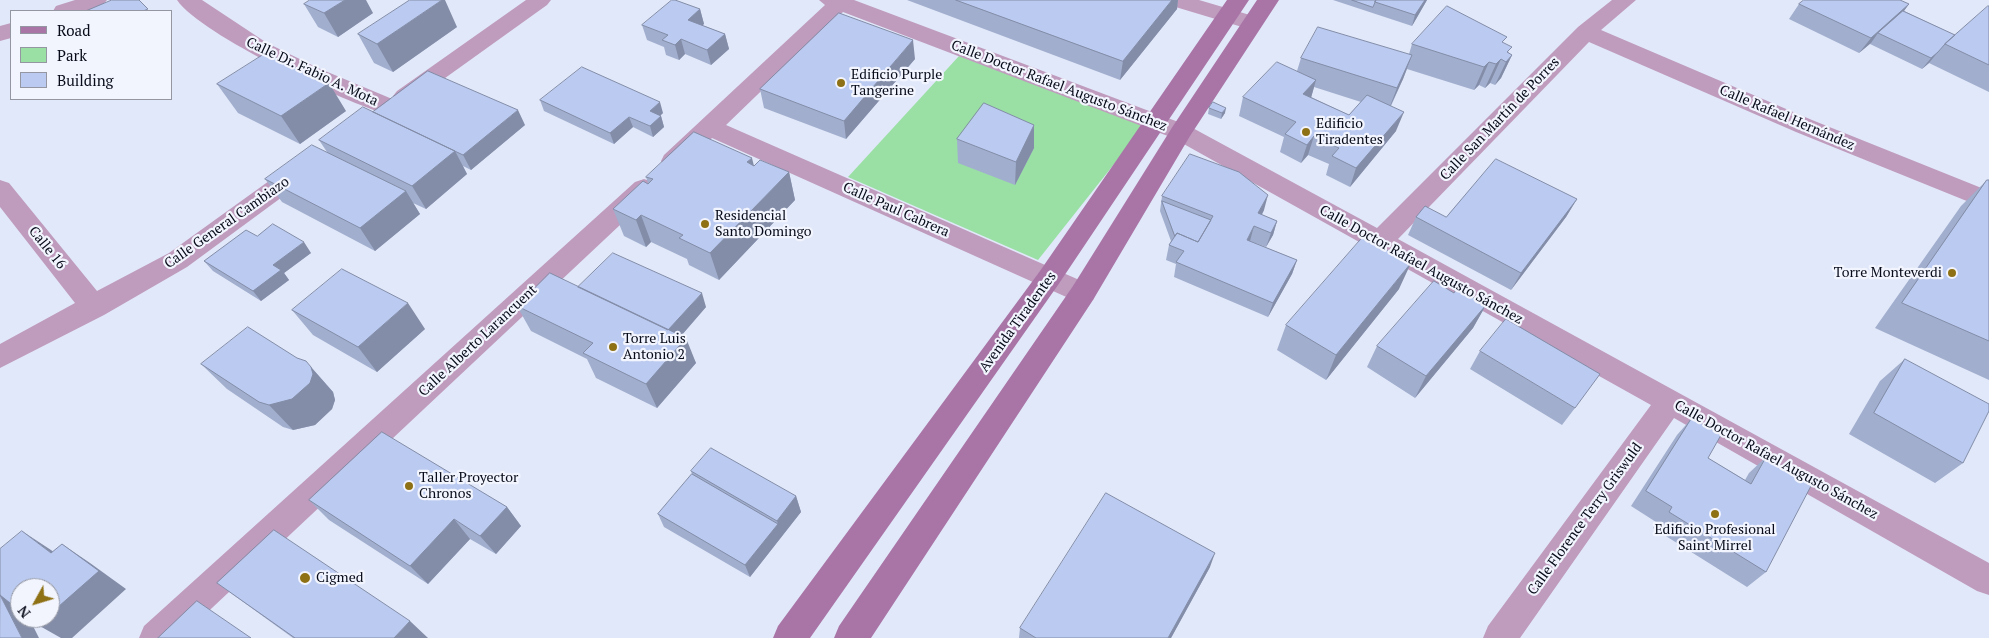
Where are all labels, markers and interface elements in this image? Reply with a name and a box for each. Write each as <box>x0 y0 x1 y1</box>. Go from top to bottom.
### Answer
legend <box>10 10 172 100</box>
text: Road <box>57 20 90 40</box>
street label: Calle Dr. Fabio A. Mota <box>243 34 381 110</box>
street label: Calle Doctor Rafael Augusto Sánchez <box>949 37 1169 135</box>
text: Park <box>57 45 87 65</box>
street label: Calle San Martín de Porres <box>1437 54 1563 184</box>
place label: Edificio Purple Tangerine <box>851 67 942 100</box>
text: Building <box>57 70 114 90</box>
marker: Edificio Purple Tangerine <box>835 77 847 89</box>
street label: Calle Rafael Hernández <box>1717 82 1857 154</box>
place label: Edificio Tiradentes <box>1316 116 1383 148</box>
marker: Edificio Tiradentes <box>1300 126 1312 138</box>
street label: Calle General Cambiazo <box>161 174 293 272</box>
street label: Calle Paul Cabrera <box>840 179 952 241</box>
street label: Calle Doctor Rafael Augusto Sánchez <box>1316 202 1526 328</box>
place label: Residencial Santo Domingo <box>715 208 812 240</box>
marker: Residencial Santo Domingo <box>699 218 711 230</box>
street label: Calle 16 <box>25 223 69 273</box>
place label: Torre Monteverdi <box>1834 265 1942 281</box>
marker: Torre Monteverdi <box>1946 267 1958 279</box>
street label: Avenida Tiradentes <box>976 269 1060 375</box>
street label: Calle Alberto Larancuent <box>415 282 541 400</box>
place label: Torre Luis Antonio 2 <box>623 331 686 364</box>
marker: Torre Luis Antonio 2 <box>607 341 619 353</box>
street label: Calle Doctor Rafael Augusto Sánchez <box>1671 397 1881 523</box>
street label: Calle Florence Terry Griswuld <box>1524 440 1646 598</box>
place label: Taller Proyector Chronos <box>419 470 518 502</box>
marker: Taller Proyector Chronos <box>403 480 415 492</box>
marker: Edificio Profesional Saint Mirrel <box>1709 508 1721 520</box>
place label: Edificio Profesional Saint Mirrel <box>1654 522 1776 554</box>
place label: Cigmed <box>316 570 363 586</box>
marker: Cigmed <box>298 571 312 585</box>
north arrow <box>10 578 60 628</box>
text: N <box>13 602 34 622</box>

